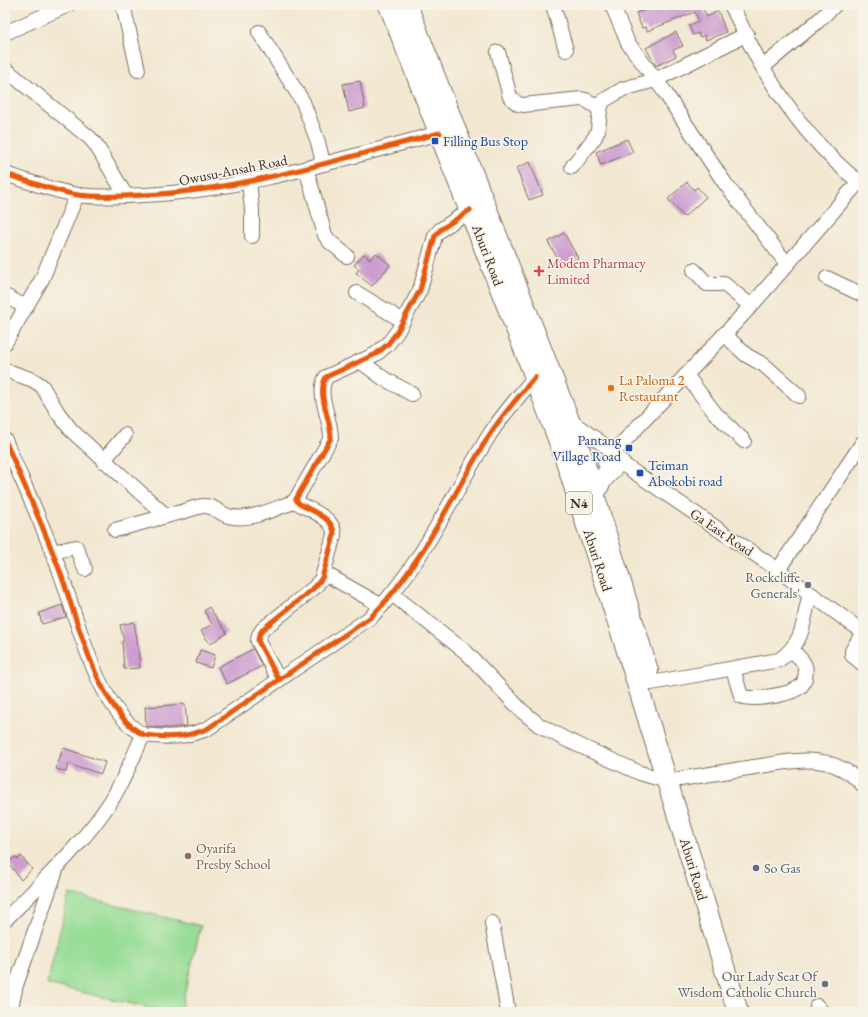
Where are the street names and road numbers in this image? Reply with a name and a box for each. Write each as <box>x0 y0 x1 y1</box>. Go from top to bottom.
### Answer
street label: Owusu-Ansah Road <box>177 151 290 189</box>
street label: Aburi Road <box>468 221 508 289</box>
road number: N4 <box>566 492 592 514</box>
street label: Ga East Road <box>687 504 758 560</box>
street label: Aburi Road <box>579 526 617 594</box>
street label: Aburi Road <box>676 835 712 903</box>

